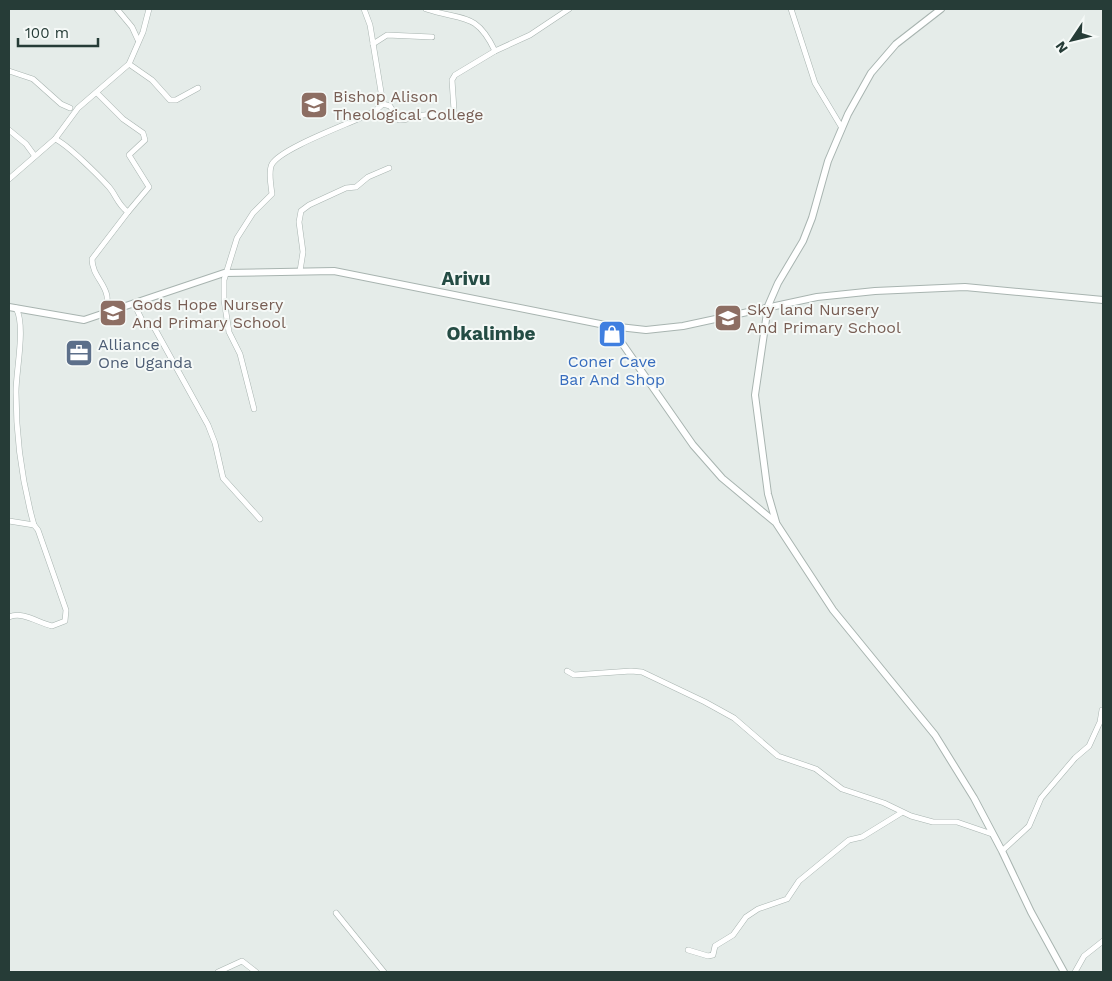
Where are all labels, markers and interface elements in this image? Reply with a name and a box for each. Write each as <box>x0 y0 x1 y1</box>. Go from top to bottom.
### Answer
scale bar <box>18 15 98 47</box>
north arrow <box>1047 15 1097 65</box>
text: 100 m <box>25 24 69 42</box>
text: N <box>1052 39 1071 56</box>
place label: Bishop Alison Theological College <box>333 87 484 124</box>
school or university icon: Bishop Alison Theological College <box>299 90 329 120</box>
district label: Arivu <box>442 267 490 290</box>
place label: Gods Hope Nursery And Primary School <box>132 295 286 332</box>
school or university icon: Gods Hope Nursery And Primary School <box>98 298 128 328</box>
place label: Sky land Nursery And Primary School <box>747 300 901 337</box>
school or university icon: Sky land Nursery And Primary School <box>713 303 743 333</box>
shop icon: Coner Cave Bar And Shop <box>597 319 627 349</box>
district label: Okalimbe <box>446 322 536 345</box>
place label: Alliance One Uganda <box>98 335 192 372</box>
office icon: Alliance One Uganda <box>64 338 94 368</box>
place label: Coner Cave Bar And Shop <box>559 352 665 389</box>

